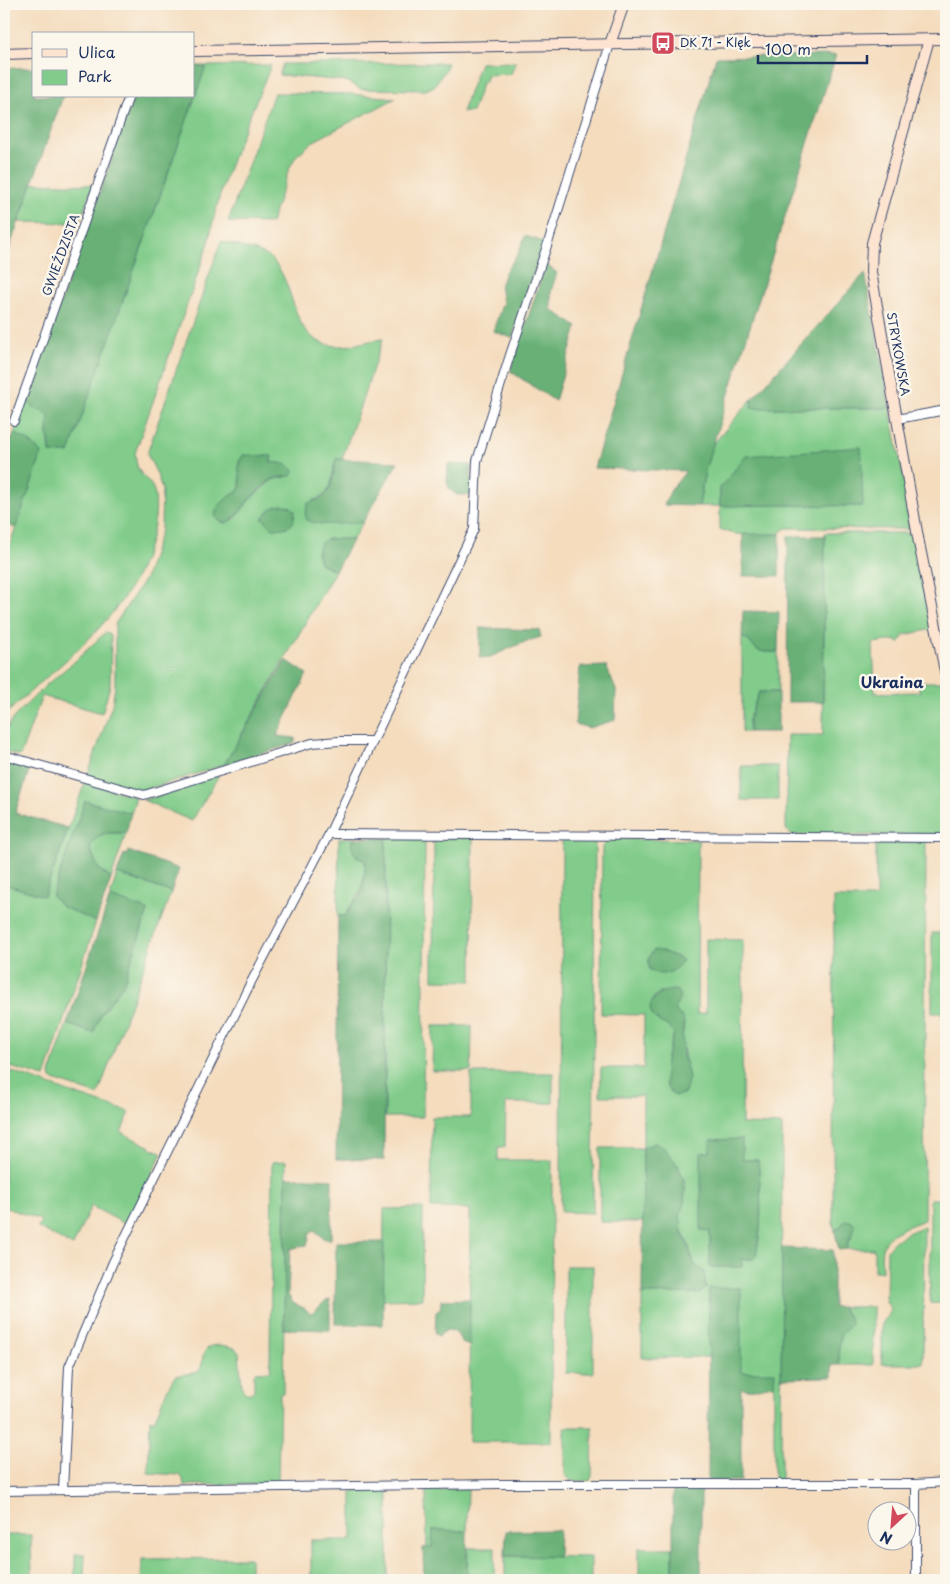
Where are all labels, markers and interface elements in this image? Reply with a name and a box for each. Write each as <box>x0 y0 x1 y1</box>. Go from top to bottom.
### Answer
bus stop icon: DK 71 - Klęk <box>650 30 676 56</box>
legend <box>32 32 195 98</box>
scale bar <box>758 32 866 64</box>
place label: DK 71 - Klęk <box>680 33 751 51</box>
text: 100 m <box>765 37 811 60</box>
text: Ulica <box>78 40 116 63</box>
text: Park <box>78 64 112 87</box>
street label: GWIEŹDZISTA <box>37 211 83 298</box>
street label: STRYKOWSKA <box>883 311 915 397</box>
district label: Ukraina <box>860 670 924 693</box>
north arrow <box>868 1502 918 1552</box>
text: N <box>876 1526 896 1550</box>

